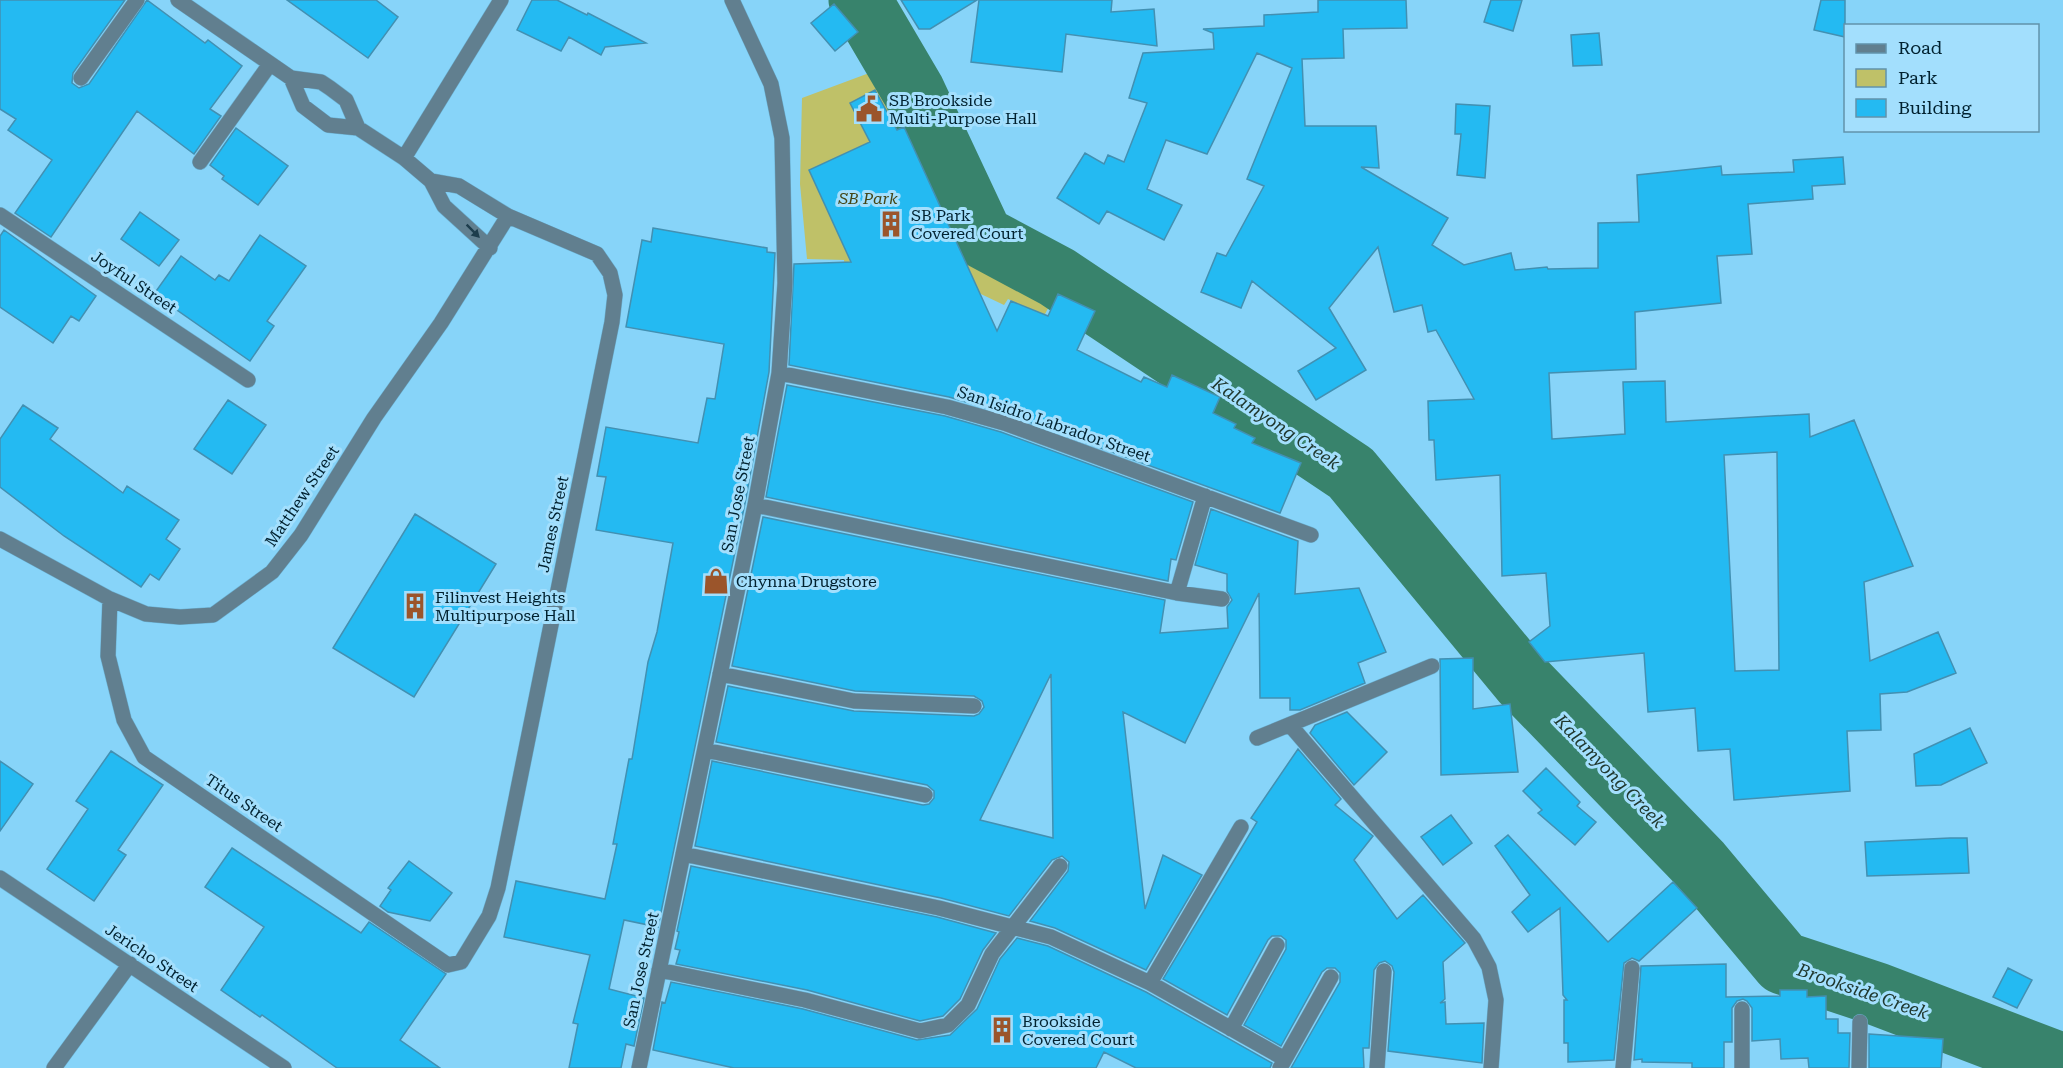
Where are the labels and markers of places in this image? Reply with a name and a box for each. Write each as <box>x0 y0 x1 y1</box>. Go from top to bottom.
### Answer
place label: SB Brookside Multi-Purpose Hall <box>889 91 1037 128</box>
public building icon: SB Brookside Multi-Purpose Hall <box>854 94 884 124</box>
place label: SB Park Covered Court <box>911 206 1024 243</box>
building icon: SB Park Covered Court <box>876 209 906 239</box>
shop icon: Chynna Drugstore <box>701 566 731 596</box>
place label: Chynna Drugstore <box>736 572 877 591</box>
place label: Filinvest Heights Multipurpose Hall <box>435 588 576 625</box>
building icon: Filinvest Heights Multipurpose Hall <box>400 591 430 621</box>
place label: Brookside Covered Court <box>1022 1012 1135 1049</box>
building icon: Brookside Covered Court <box>987 1015 1017 1045</box>

